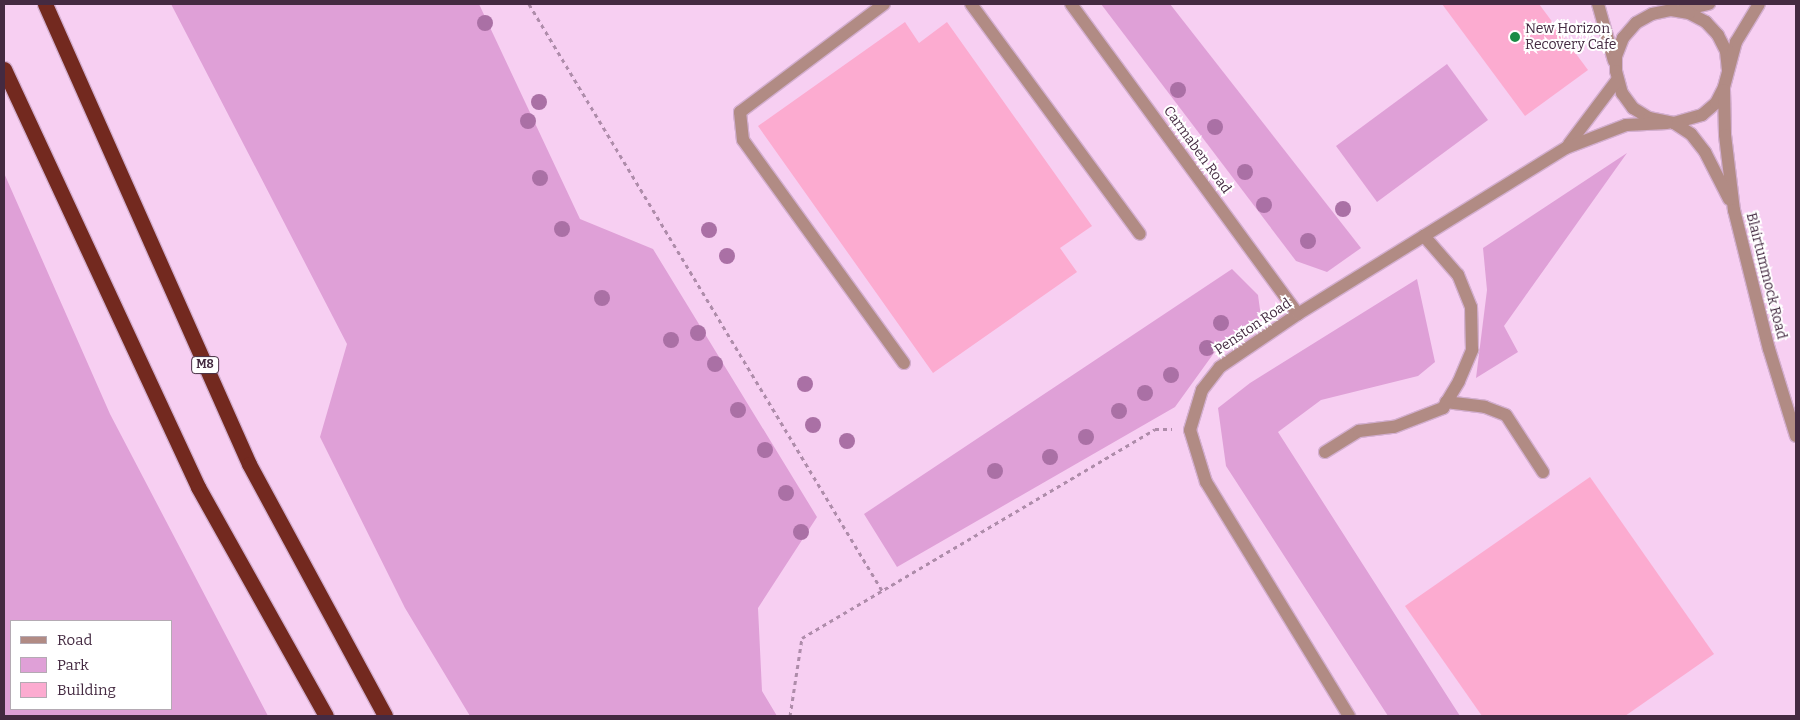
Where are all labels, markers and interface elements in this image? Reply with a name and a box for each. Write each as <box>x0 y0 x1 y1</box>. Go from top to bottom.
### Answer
place label: New Horizon Recovery Cafe <box>1525 21 1616 54</box>
marker: New Horizon Recovery Cafe <box>1509 31 1521 43</box>
street label: Carmaben Road <box>1160 103 1234 197</box>
street label: Blairtummock Road <box>1742 211 1790 341</box>
street label: Penston Road <box>1211 295 1295 359</box>
road number: M8 <box>190 356 220 374</box>
legend <box>10 620 172 710</box>
text: Road <box>57 631 92 649</box>
text: Park <box>57 656 89 674</box>
text: Building <box>57 681 116 699</box>

